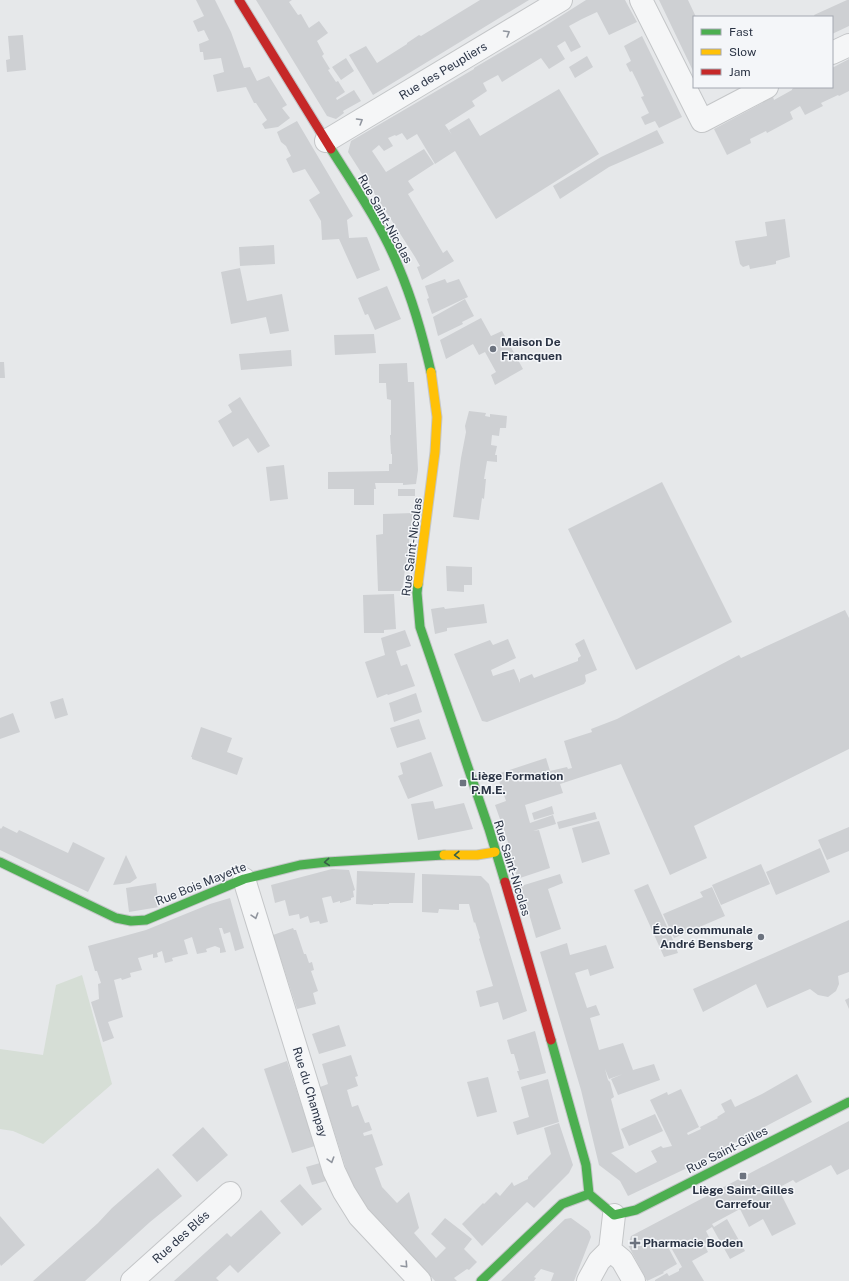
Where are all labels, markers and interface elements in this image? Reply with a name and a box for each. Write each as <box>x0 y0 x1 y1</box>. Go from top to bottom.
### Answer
legend <box>693 16 833 88</box>
text: Fast <box>729 25 754 39</box>
one-way arrow <box>503 30 510 37</box>
street label: Rue des Peupliers <box>397 39 489 103</box>
text: Slow <box>729 45 757 59</box>
text: Jam <box>729 65 751 79</box>
one-way arrow <box>356 119 363 126</box>
street label: Rue Saint-Nicolas <box>355 172 415 266</box>
place label: Maison De Francquen <box>501 335 562 363</box>
marker: Maison De Francquen <box>488 344 498 354</box>
street label: Rue Saint-Nicolas <box>399 497 425 597</box>
place label: Liège Formation P.M.E. <box>471 769 563 797</box>
marker: Liège Formation P.M.E. <box>458 778 468 788</box>
street label: Rue Saint-Nicolas <box>491 818 533 918</box>
one-way arrow <box>454 850 460 859</box>
one-way arrow <box>324 857 330 866</box>
street label: Rue Bois Mayette <box>154 859 249 909</box>
one-way arrow <box>250 912 259 919</box>
place label: École communale André Bensberg <box>652 923 753 951</box>
marker: École communale André Bensberg <box>756 932 766 942</box>
street label: Rue du Champay <box>290 1045 331 1139</box>
street label: Rue Saint-Gilles <box>684 1123 770 1177</box>
one-way arrow <box>326 1157 335 1164</box>
marker: Liège Saint-Gilles Carrefour <box>738 1171 748 1181</box>
place label: Liège Saint-Gilles Carrefour <box>692 1183 794 1211</box>
street label: Rue des Blés <box>150 1208 212 1266</box>
place label: Pharmacie Boden <box>643 1236 743 1250</box>
marker: Pharmacie Boden <box>630 1238 640 1248</box>
one-way arrow <box>400 1260 408 1268</box>

